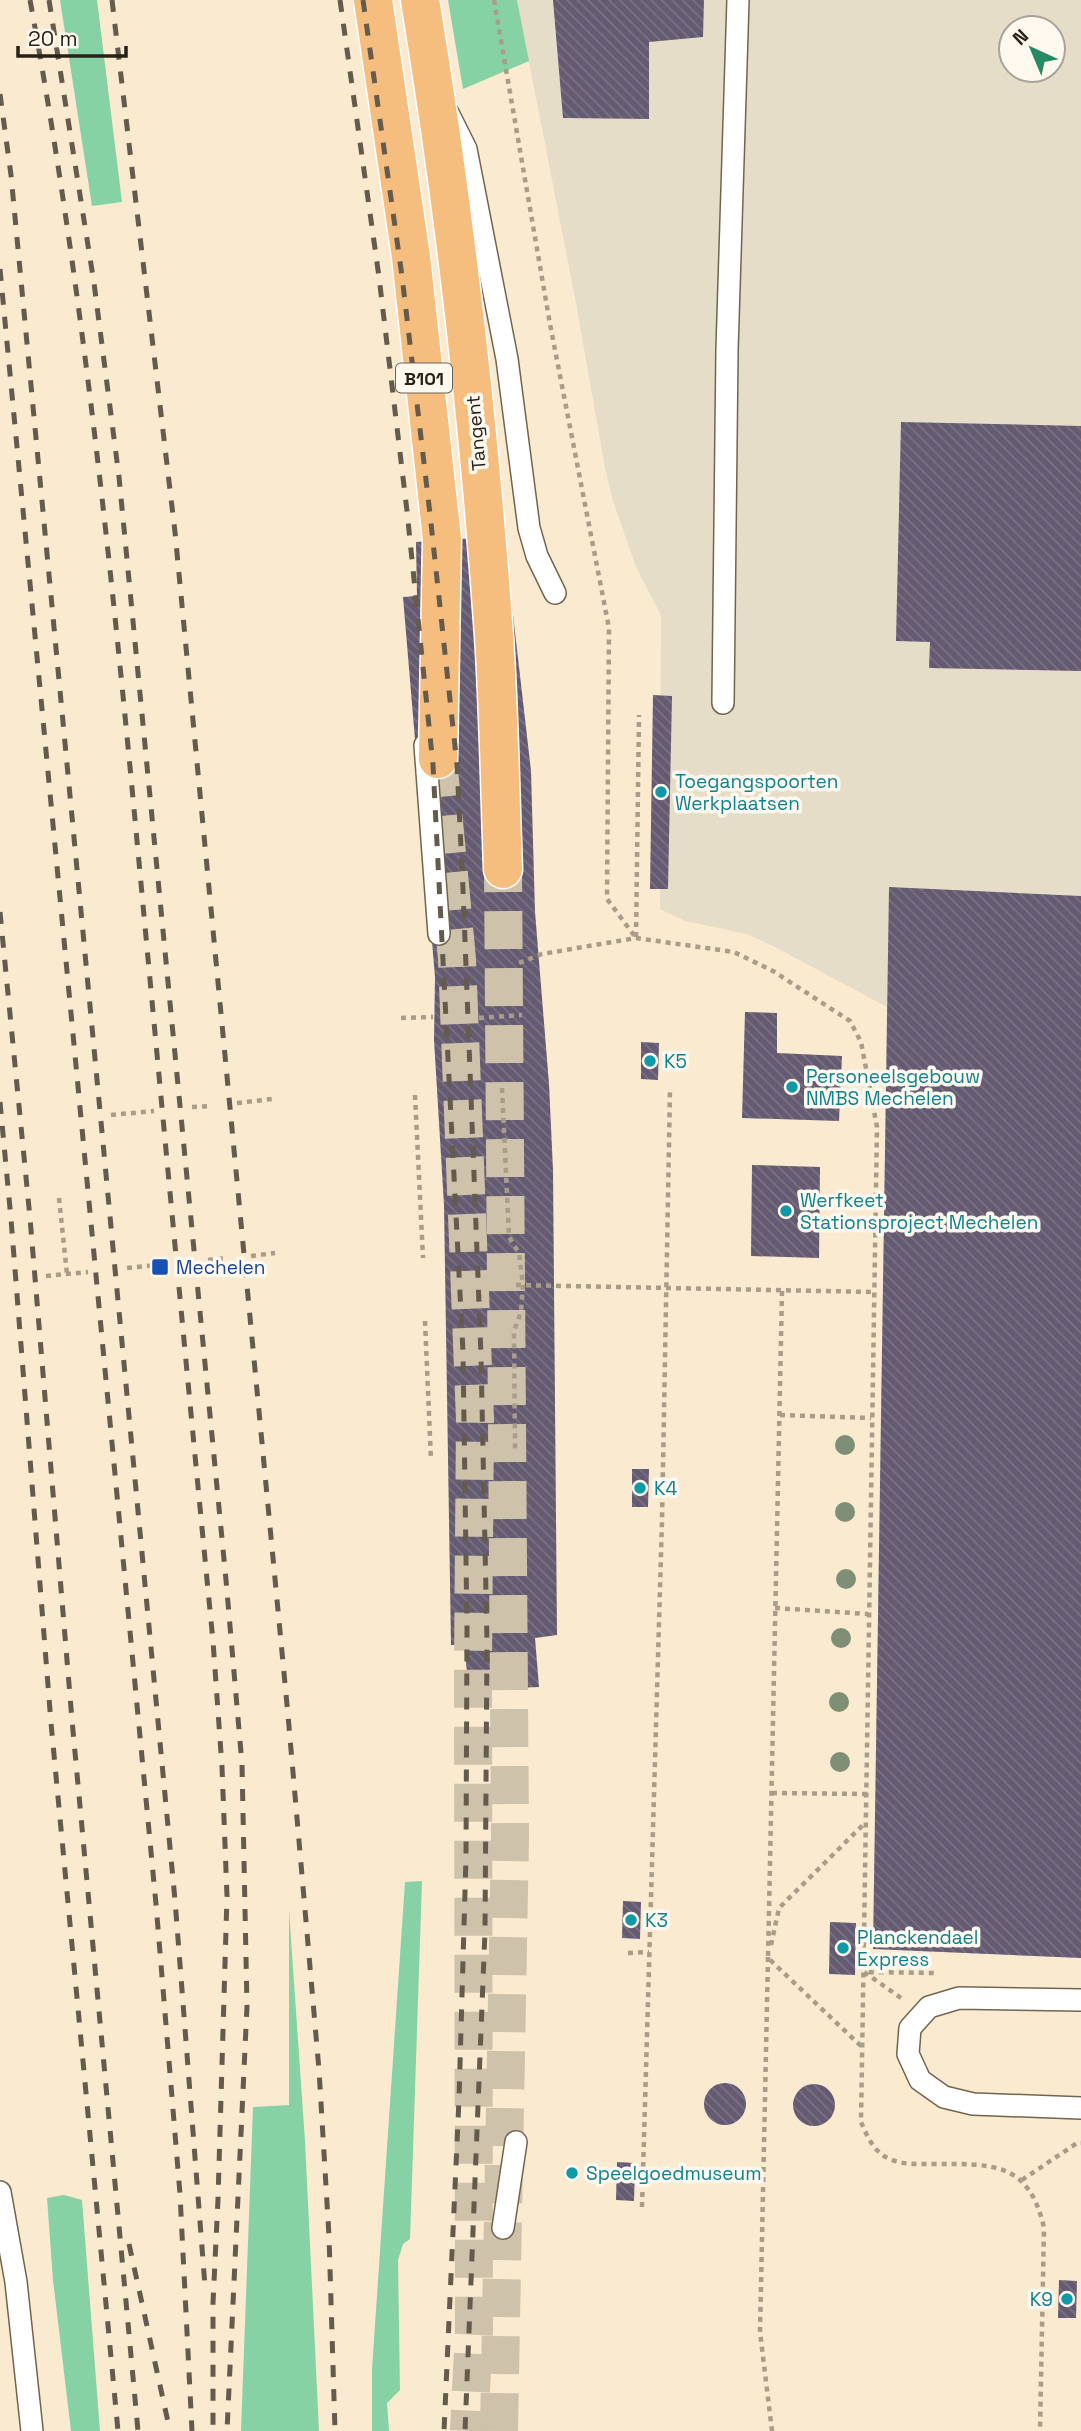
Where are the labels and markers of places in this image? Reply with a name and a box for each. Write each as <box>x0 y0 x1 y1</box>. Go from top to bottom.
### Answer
place label: Toegangspoorten Werkplaatsen <box>675 769 838 816</box>
marker: Toegangspoorten Werkplaatsen <box>653 784 669 800</box>
place label: K5 <box>664 1049 687 1074</box>
marker: K5 <box>642 1053 658 1069</box>
place label: Personeelsgebouw NMBS Mechelen <box>806 1064 980 1111</box>
marker: Personeelsgebouw NMBS Mechelen <box>784 1079 800 1095</box>
place label: Werfkeet Stationsproject Mechelen <box>800 1188 1038 1235</box>
marker: Werfkeet Stationsproject Mechelen <box>778 1203 794 1219</box>
place label: Mechelen <box>176 1255 266 1280</box>
marker: Mechelen <box>150 1257 170 1277</box>
place label: K4 <box>654 1476 678 1501</box>
marker: K4 <box>632 1480 648 1496</box>
place label: K3 <box>645 1908 668 1933</box>
marker: K3 <box>623 1912 639 1928</box>
place label: Planckendael Express <box>857 1925 978 1972</box>
marker: Planckendael Express <box>835 1940 851 1956</box>
place label: Speelgoedmuseum <box>586 2161 762 2186</box>
marker: Speelgoedmuseum <box>564 2165 580 2181</box>
place label: K9 <box>1030 2287 1053 2312</box>
marker: K9 <box>1059 2291 1075 2307</box>

